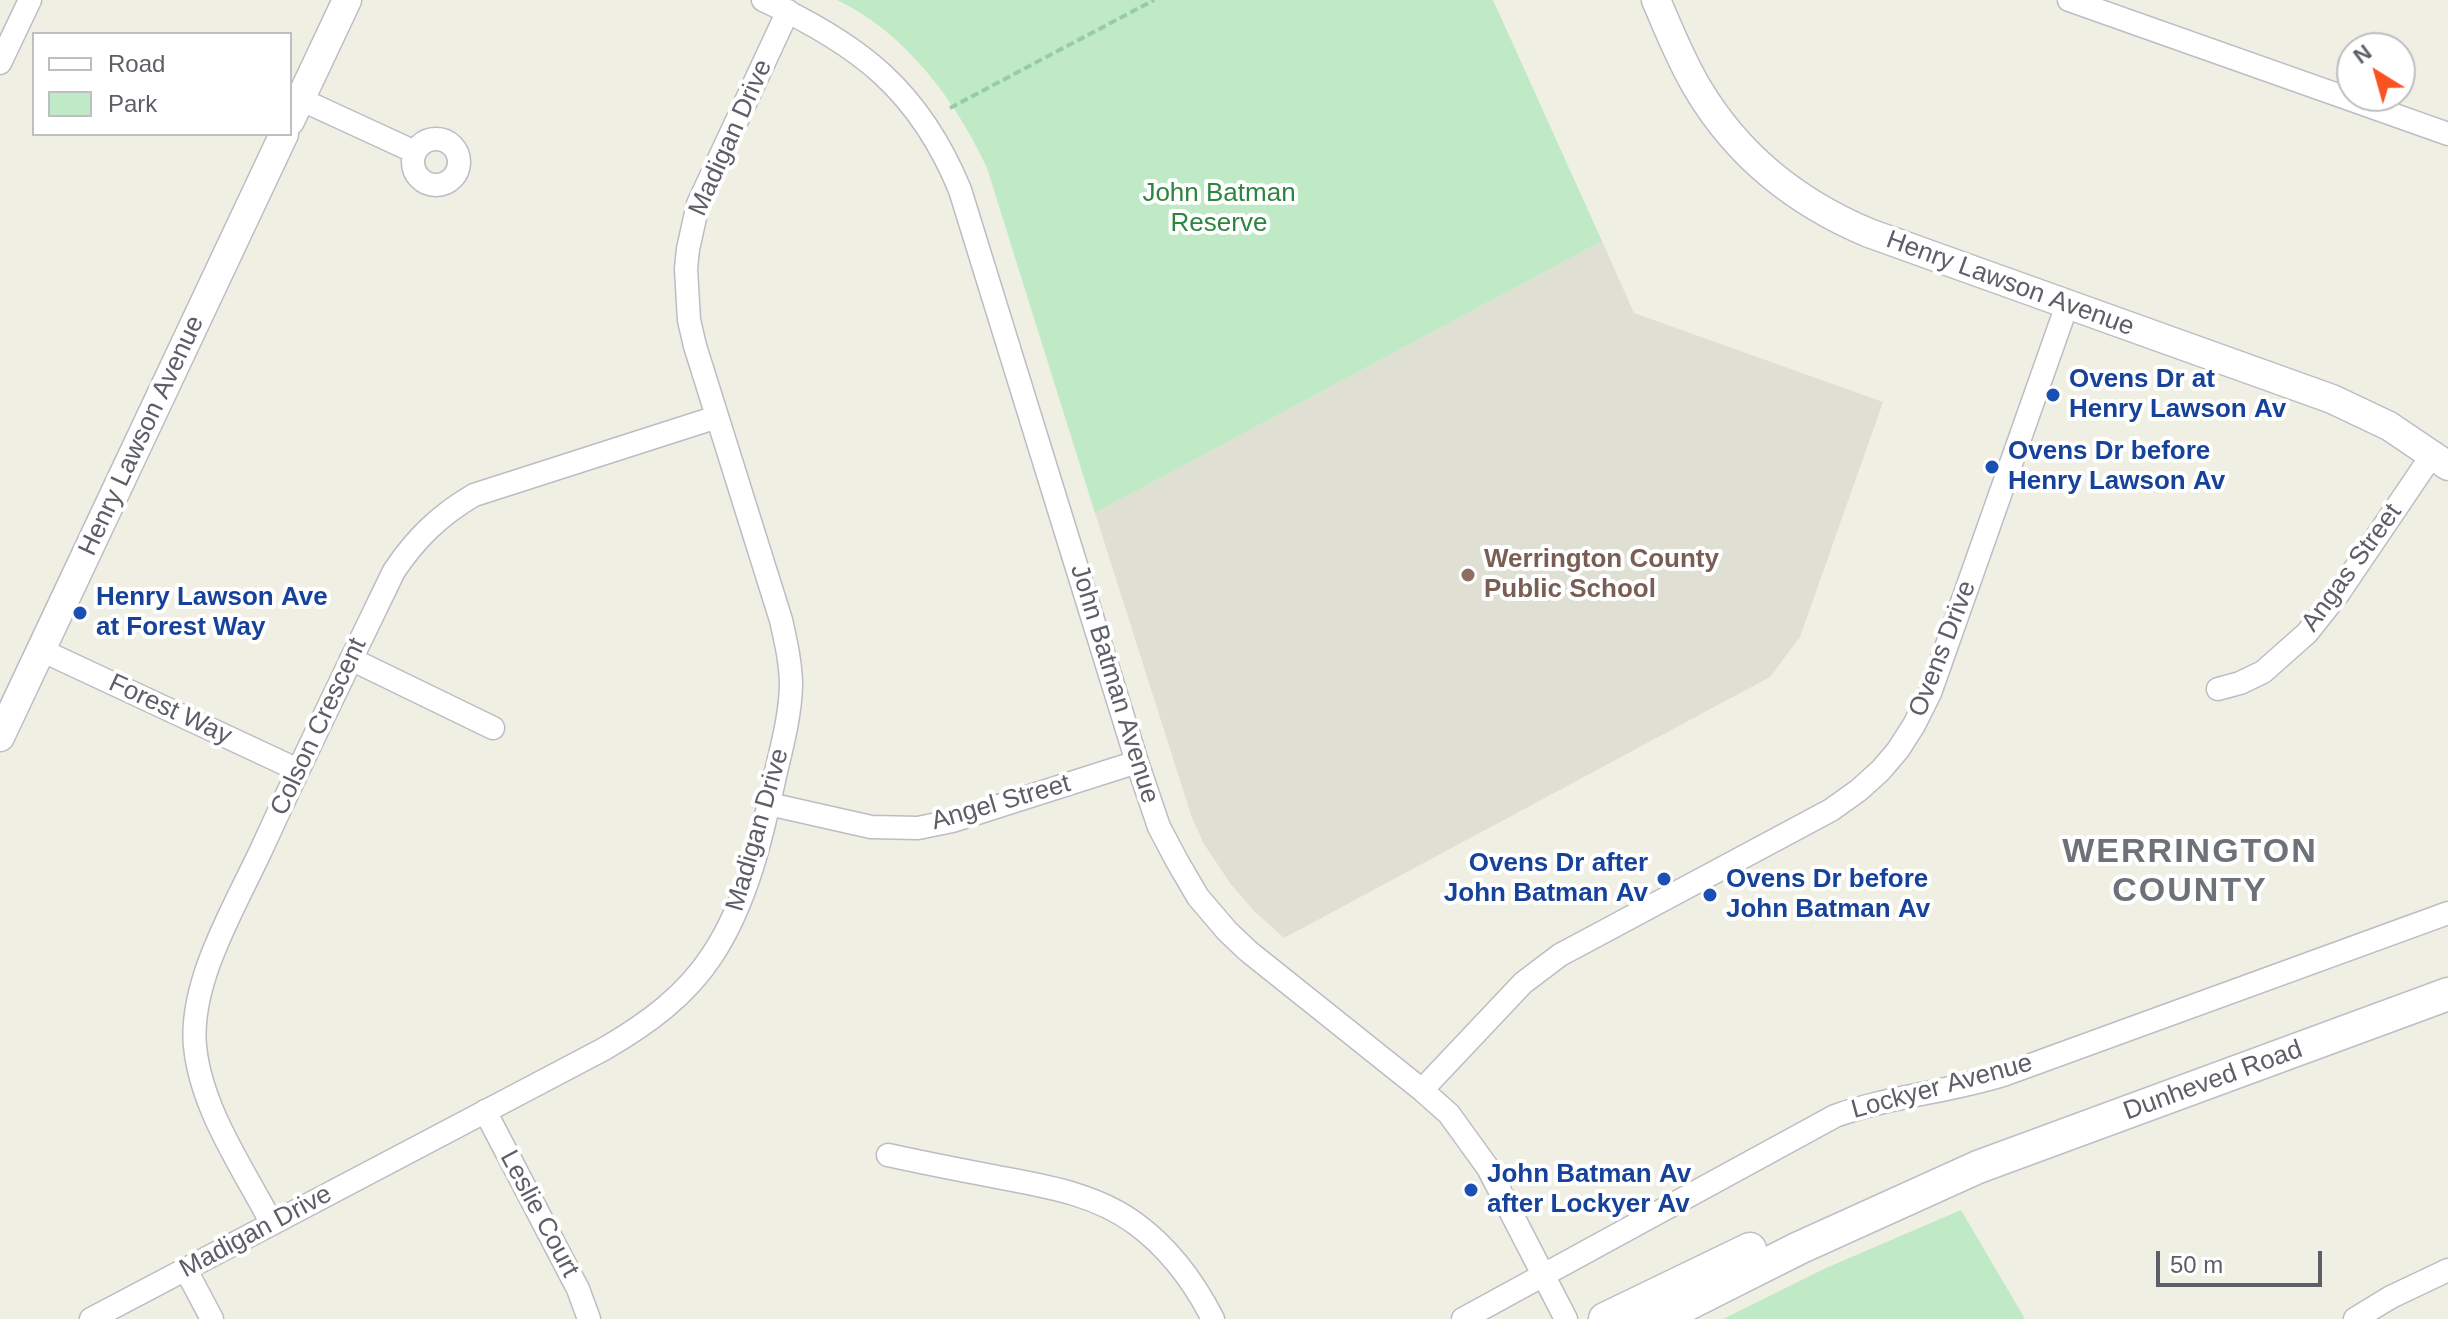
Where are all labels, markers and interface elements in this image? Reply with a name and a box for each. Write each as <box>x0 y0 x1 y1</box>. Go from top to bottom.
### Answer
legend <box>32 32 292 136</box>
north arrow <box>2336 32 2416 112</box>
text: N <box>2349 39 2376 69</box>
text: Road <box>108 50 165 77</box>
street label: Madigan Drive <box>683 55 779 221</box>
text: Park <box>108 90 157 117</box>
park label: John Batman Reserve <box>1142 178 1296 240</box>
street label: Henry Lawson Avenue <box>1882 225 2138 343</box>
street label: Henry Lawson Avenue <box>73 311 211 561</box>
place label: Ovens Dr at Henry Lawson Av <box>2069 364 2286 426</box>
marker: Ovens Dr at Henry Lawson Av <box>2044 386 2062 404</box>
place label: Ovens Dr before Henry Lawson Av <box>2008 436 2225 498</box>
marker: Ovens Dr before Henry Lawson Av <box>1983 458 2001 476</box>
street label: Angas Street <box>2295 498 2409 638</box>
place label: Werrington County Public School <box>1484 544 1719 606</box>
street label: John Batman Avenue <box>1063 561 1165 807</box>
marker: Werrington County Public School <box>1459 566 1477 584</box>
street label: Ovens Drive <box>1903 577 1983 721</box>
place label: Henry Lawson Ave at Forest Way <box>96 582 328 644</box>
marker: Henry Lawson Ave at Forest Way <box>71 604 89 622</box>
street label: Colson Crescent <box>264 633 374 821</box>
street label: Forest Way <box>104 668 236 752</box>
street label: Madigan Drive <box>720 745 796 915</box>
street label: Angel Street <box>928 768 1074 838</box>
district label: WERRINGTON COUNTY <box>2062 833 2318 912</box>
place label: Ovens Dr after John Batman Av <box>1444 848 1648 910</box>
place label: Ovens Dr before John Batman Av <box>1726 864 1930 926</box>
marker: Ovens Dr after John Batman Av <box>1655 870 1673 888</box>
marker: Ovens Dr before John Batman Av <box>1701 886 1719 904</box>
street label: Dunheved Road <box>2119 1034 2307 1128</box>
street label: Lockyer Avenue <box>1848 1048 2036 1126</box>
street label: Leslie Court <box>493 1145 585 1283</box>
place label: John Batman Av after Lockyer Av <box>1487 1159 1691 1220</box>
street label: Madigan Drive <box>175 1179 337 1285</box>
marker: John Batman Av after Lockyer Av <box>1462 1181 1480 1199</box>
scale bar <box>2160 1235 2326 1285</box>
text: 50 m <box>2170 1251 2223 1278</box>

